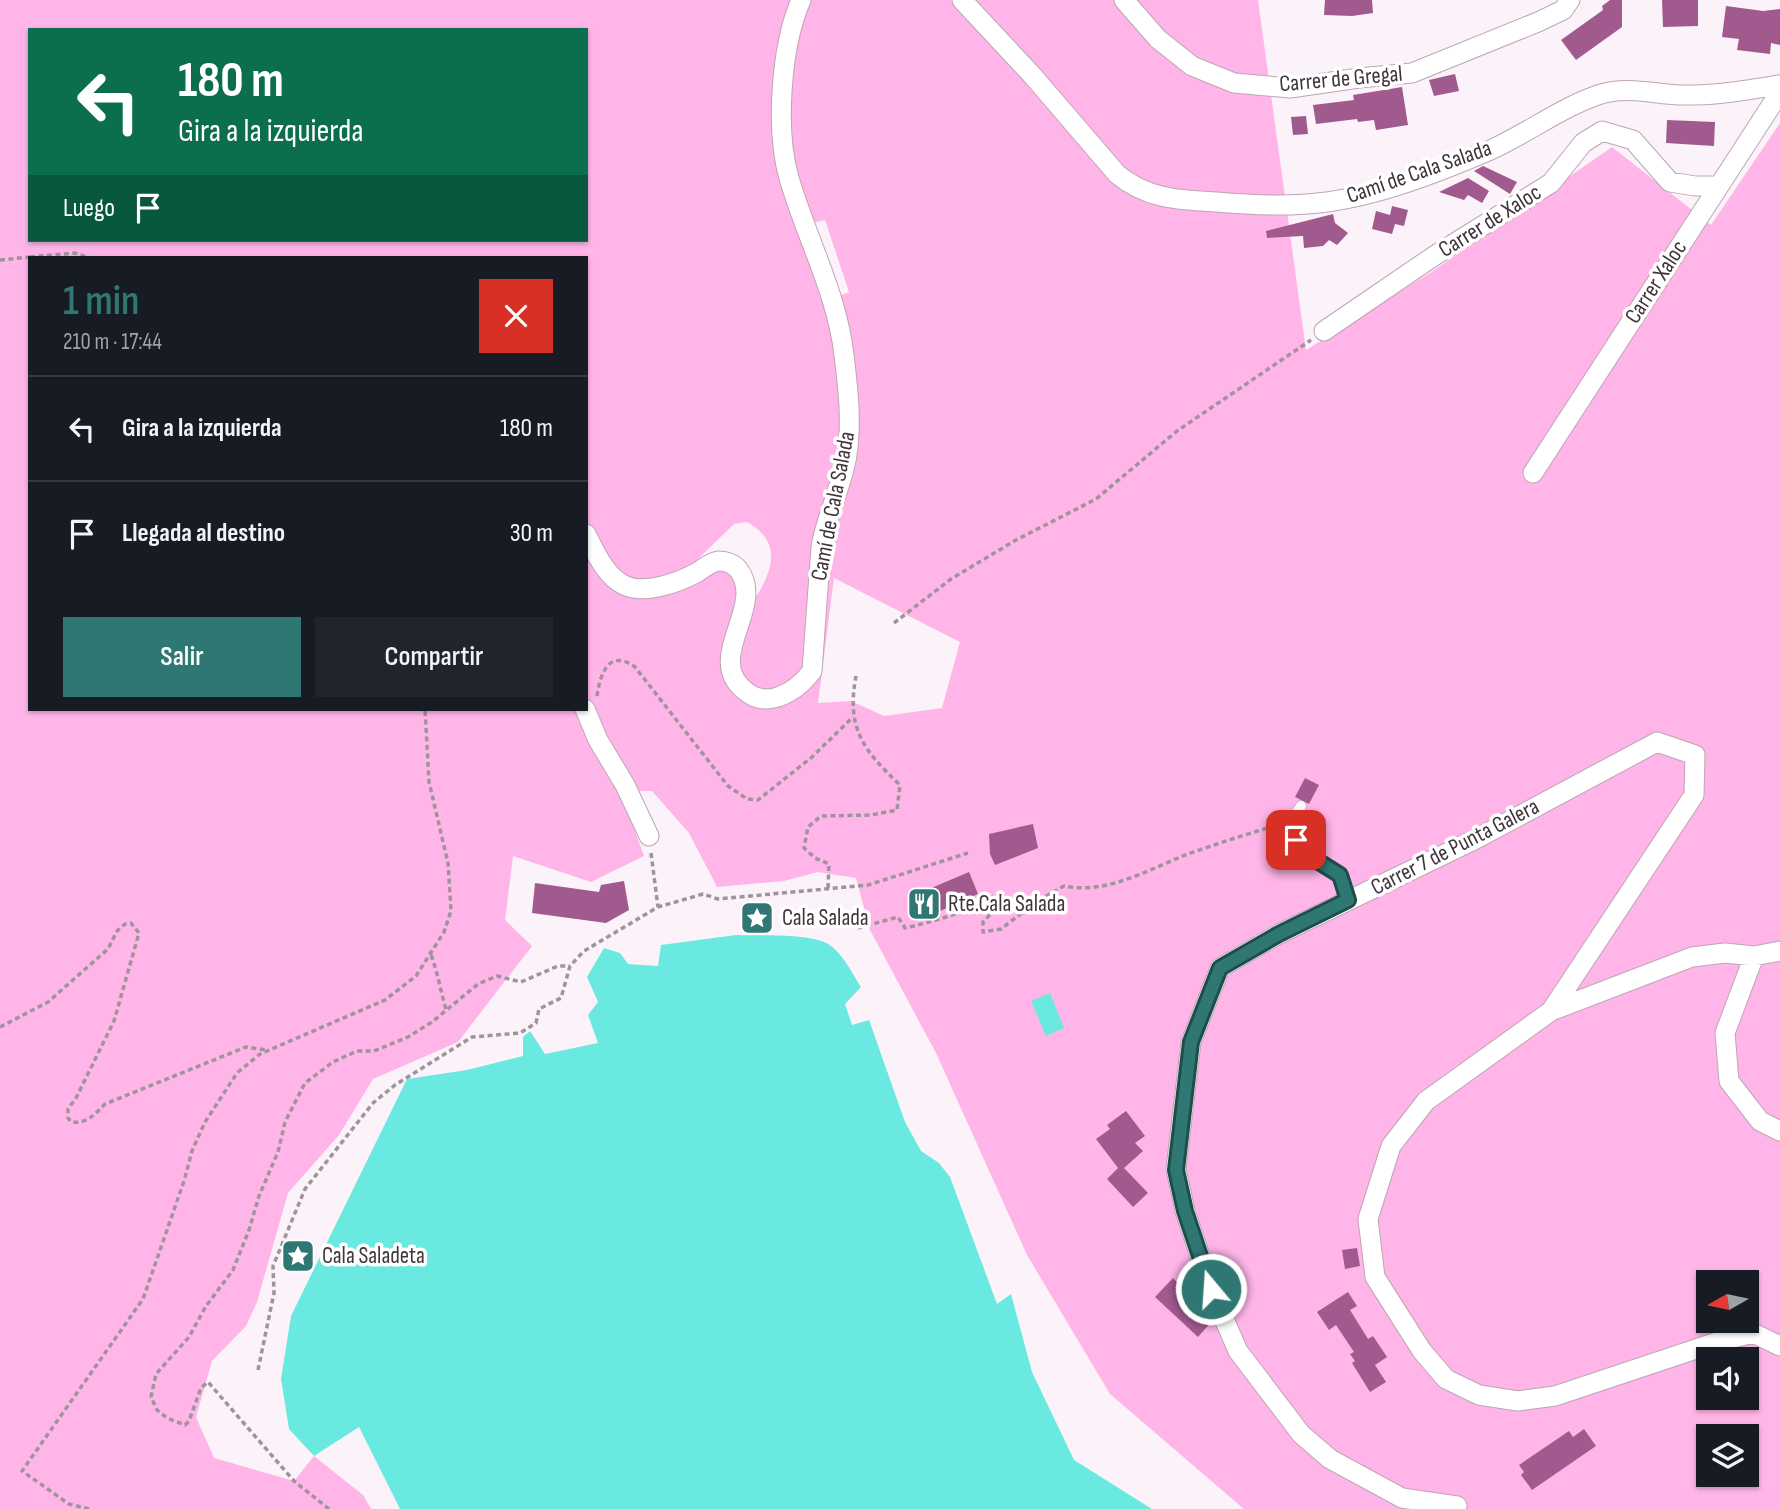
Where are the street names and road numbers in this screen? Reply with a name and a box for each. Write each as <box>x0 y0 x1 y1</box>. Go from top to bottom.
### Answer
street label: Carrer de Gregal <box>1278 60 1404 98</box>
street label: Camí de Cala Salada <box>1343 134 1495 210</box>
street label: Carrer de Xaloc <box>1433 178 1547 264</box>
street label: Carrer Xaloc <box>1619 235 1693 329</box>
street label: Camí de Cala Salada <box>805 429 861 583</box>
street label: Carrer 7 de Punta Galera <box>1366 793 1544 901</box>

